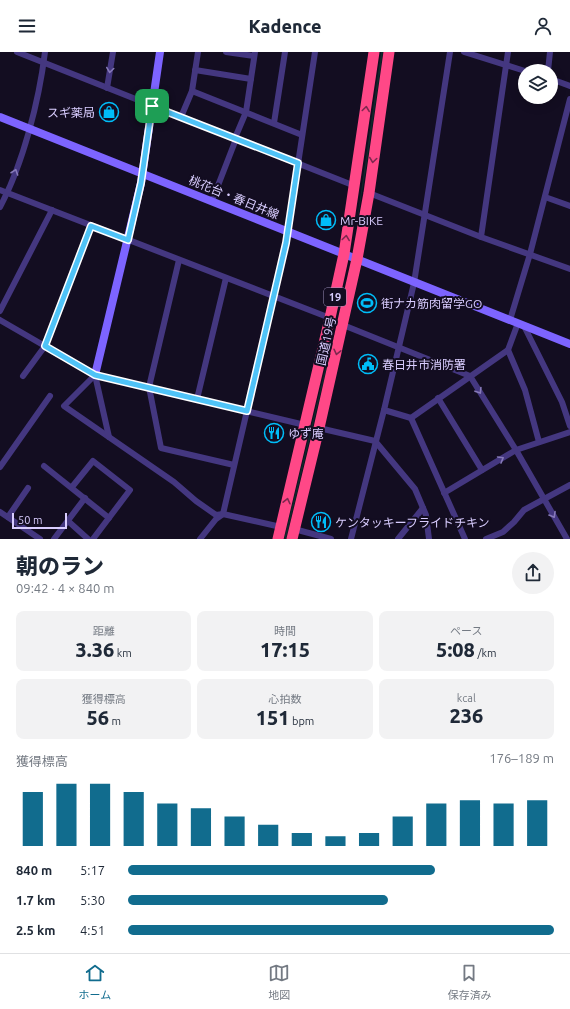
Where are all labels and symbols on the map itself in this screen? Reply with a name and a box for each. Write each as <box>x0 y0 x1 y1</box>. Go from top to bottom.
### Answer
one-way arrow <box>106 67 115 73</box>
pin <box>135 89 169 123</box>
shop icon: スギ薬局 <box>98 101 120 123</box>
place label: スギ薬局 <box>47 106 95 119</box>
one-way arrow <box>361 106 370 112</box>
one-way arrow <box>369 157 378 163</box>
one-way arrow <box>10 168 19 175</box>
street label: 桃花台・春日井線 <box>187 173 281 221</box>
shop icon: Mr-BIKE <box>315 209 337 231</box>
place label: Mr-BIKE <box>340 214 383 227</box>
one-way arrow <box>341 235 350 241</box>
road number: 19 <box>324 288 346 306</box>
sports icon: 街ナカ筋肉留学GO <box>356 292 378 314</box>
place label: 街ナカ筋肉留学GO <box>381 297 482 310</box>
street label: 国道19号 <box>314 315 338 367</box>
one-way arrow <box>333 349 341 355</box>
public building icon: 春日井市消防署 <box>357 353 379 375</box>
place label: 春日井市消防署 <box>382 358 466 371</box>
one-way arrow <box>475 387 482 394</box>
restaurant icon: ゆず庵 <box>263 422 285 444</box>
place label: ゆず庵 <box>288 427 324 440</box>
one-way arrow <box>497 456 504 463</box>
one-way arrow <box>282 498 290 504</box>
scale bar <box>12 511 67 530</box>
restaurant icon: ケンタッキーフライドチキン <box>310 511 332 533</box>
one-way arrow <box>549 511 556 518</box>
place label: ケンタッキーフライドチキン <box>335 516 490 529</box>

